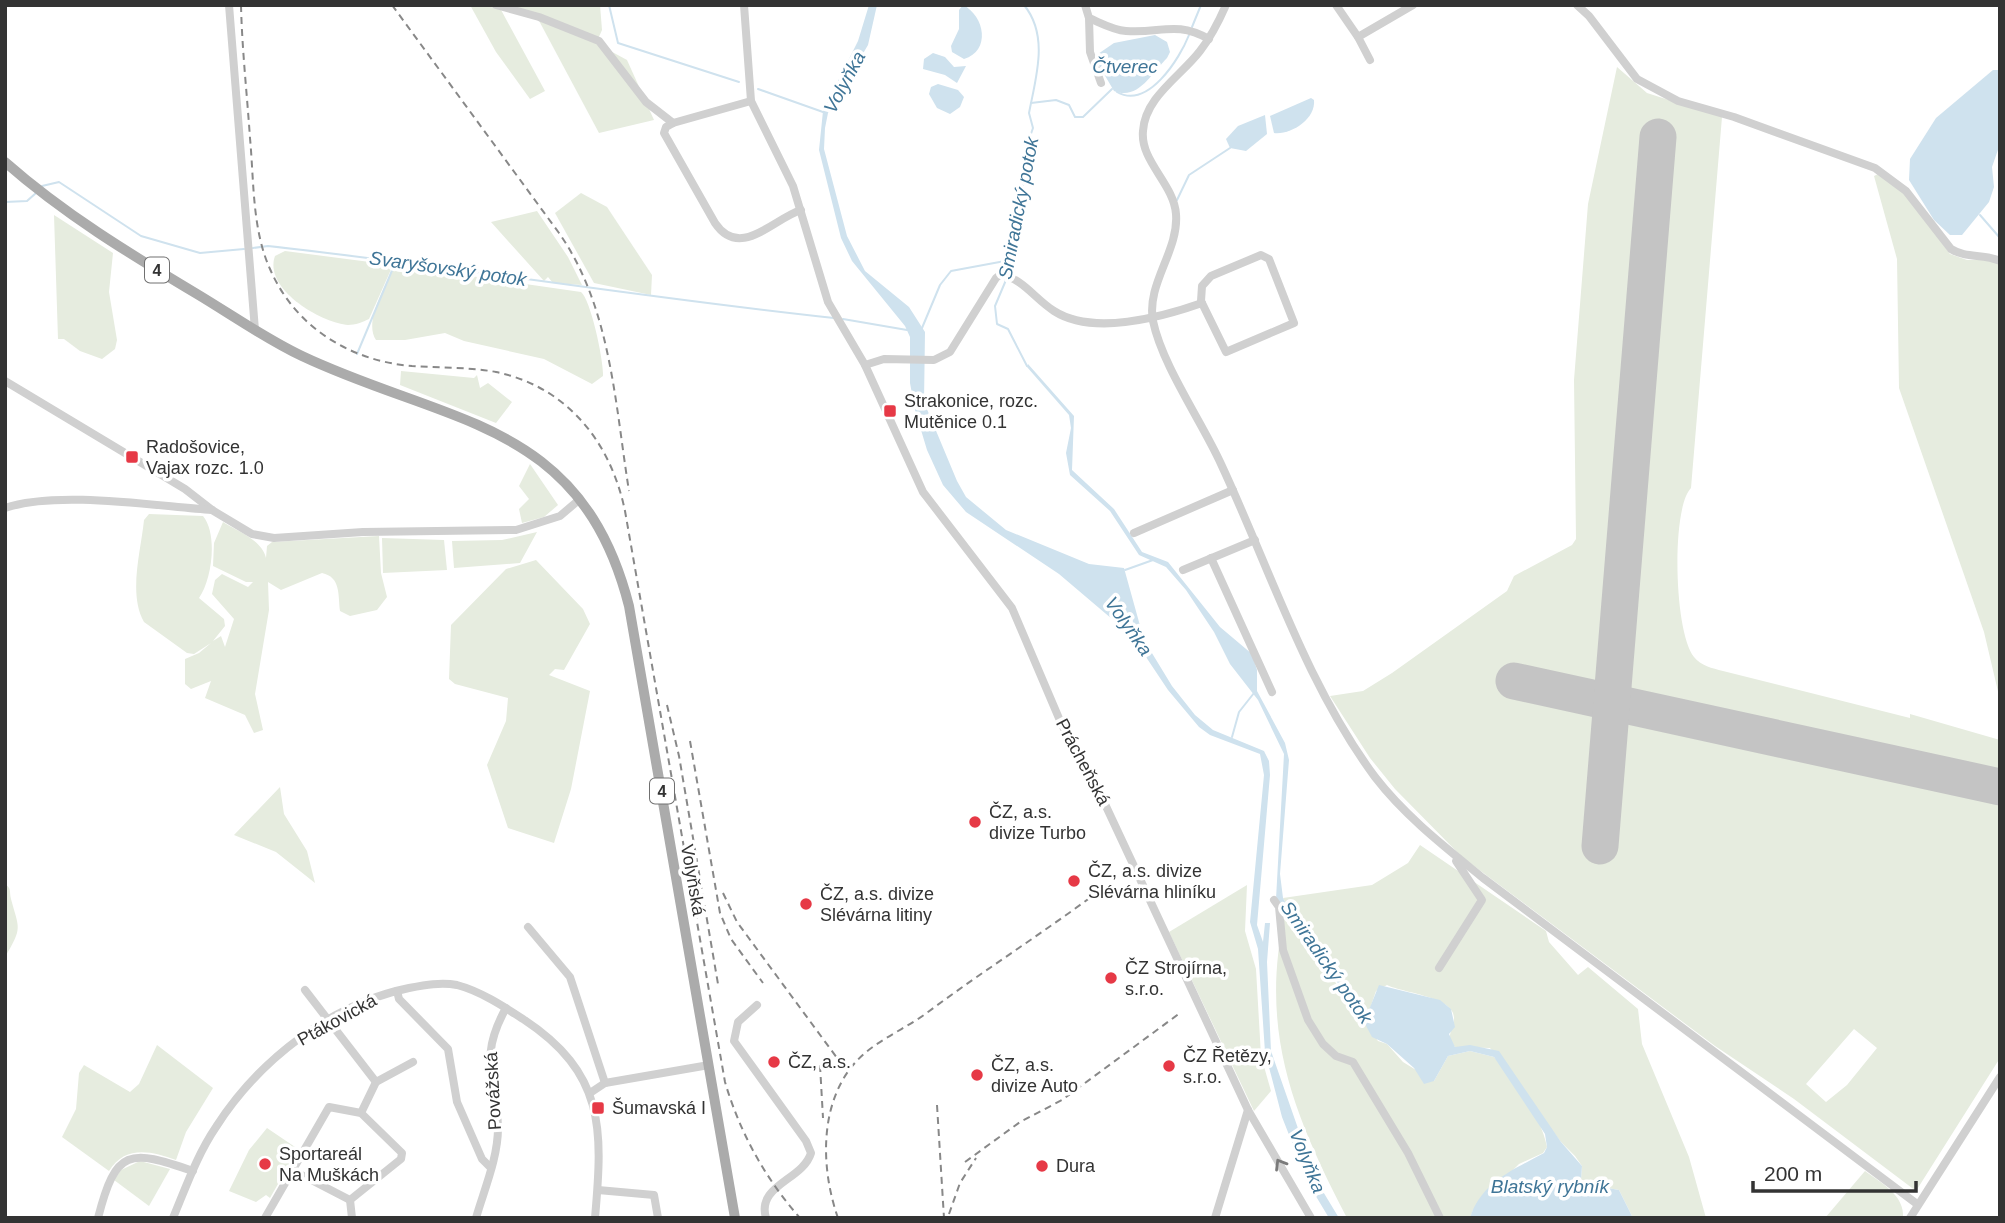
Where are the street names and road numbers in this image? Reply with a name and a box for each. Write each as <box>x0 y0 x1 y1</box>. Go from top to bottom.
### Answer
road number: 4 <box>145 258 169 282</box>
street label: Prácheňská <box>1052 715 1115 810</box>
road number: 4 <box>650 778 674 804</box>
street label: Volyňská <box>677 843 709 918</box>
street label: Ptákovická <box>294 990 381 1050</box>
street label: Povážská <box>481 1051 505 1130</box>

